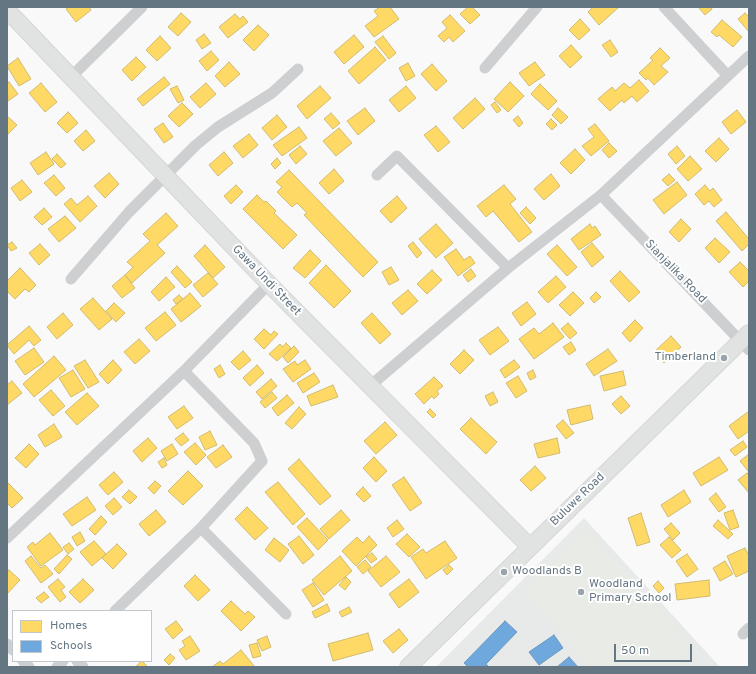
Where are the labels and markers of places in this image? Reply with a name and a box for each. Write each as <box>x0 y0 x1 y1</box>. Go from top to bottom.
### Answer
place label: Timberland <box>654 351 716 365</box>
marker: Timberland <box>719 353 729 363</box>
place label: Woodlands B <box>512 565 582 579</box>
marker: Woodlands B <box>499 567 509 577</box>
place label: Woodland Primary School <box>589 578 671 606</box>
marker: Woodland Primary School <box>576 587 586 597</box>

